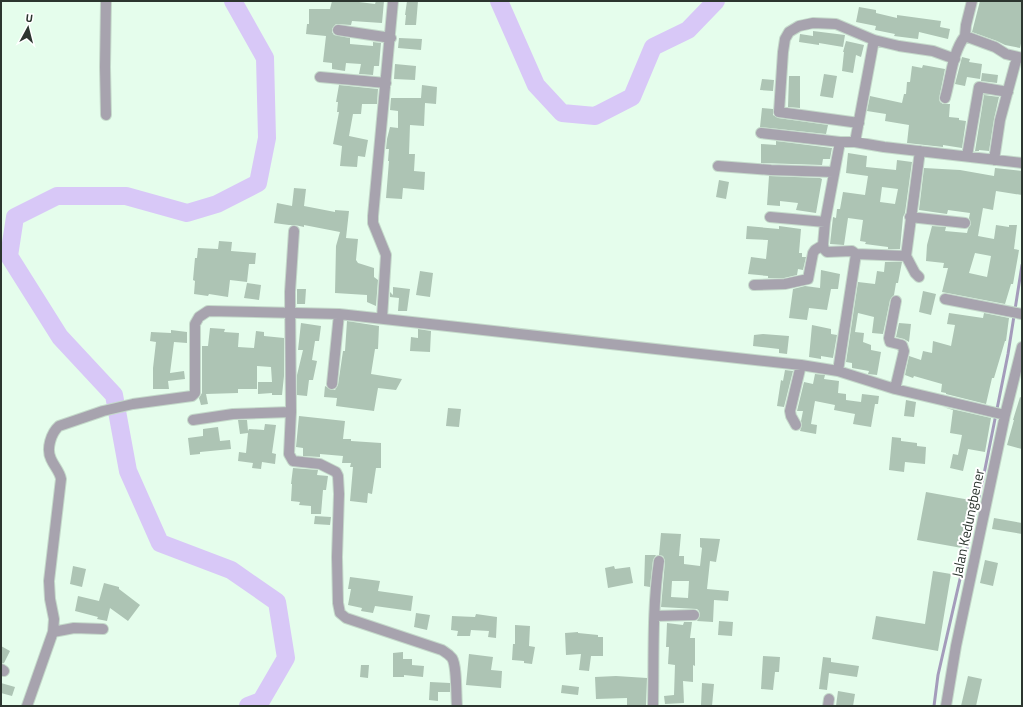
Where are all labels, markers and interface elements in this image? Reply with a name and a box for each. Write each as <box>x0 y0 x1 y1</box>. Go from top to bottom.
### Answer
north arrow <box>8 8 48 48</box>
text: U <box>25 10 34 26</box>
street label: Jalan Kedungbener <box>946 467 989 579</box>

